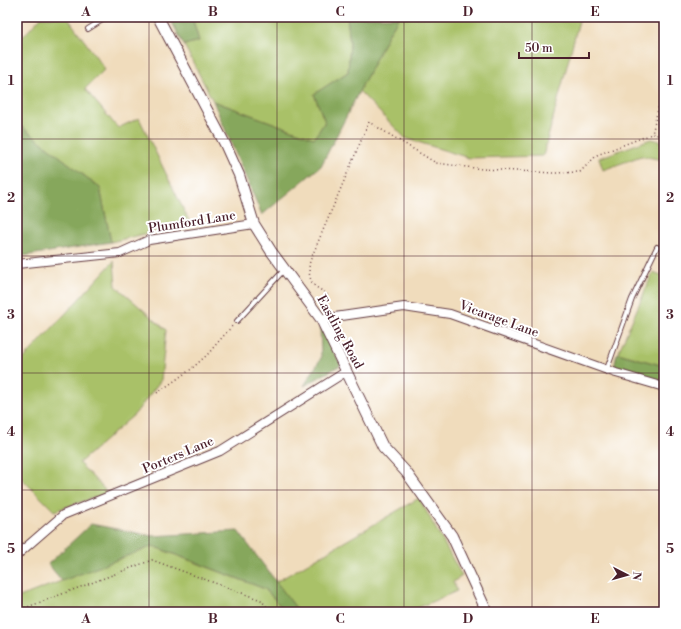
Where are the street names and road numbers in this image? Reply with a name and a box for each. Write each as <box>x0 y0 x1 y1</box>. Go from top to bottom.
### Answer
street label: Plumford Lane <box>147 207 237 237</box>
street label: Eastling Road <box>313 292 367 372</box>
street label: Vicarage Lane <box>456 297 541 341</box>
street label: Porters Lane <box>140 433 216 477</box>

